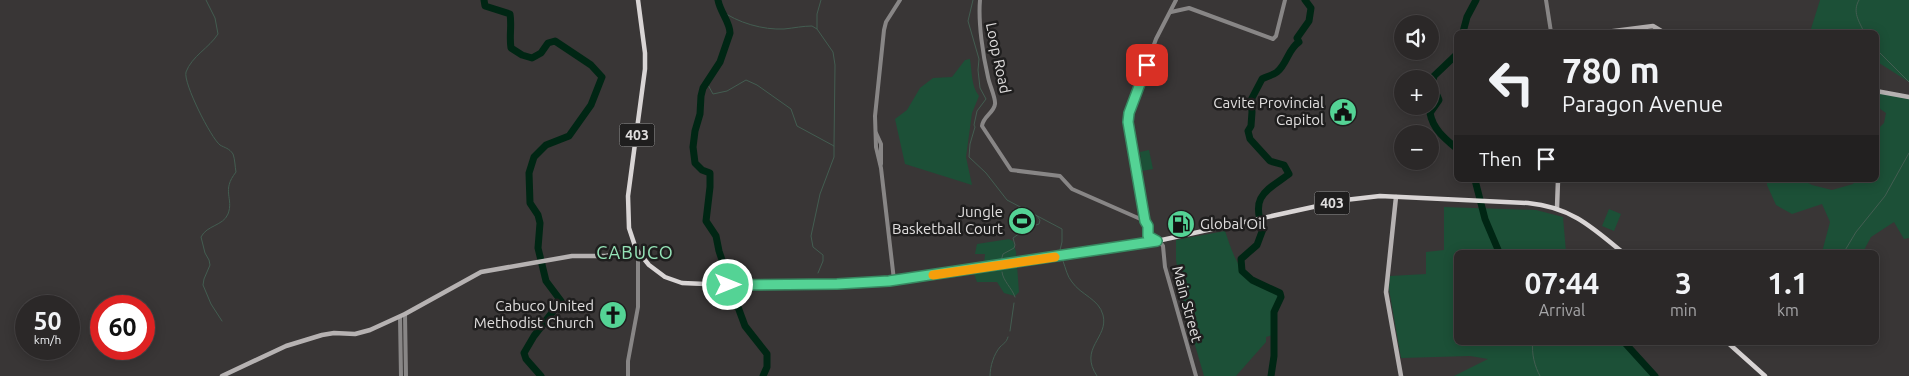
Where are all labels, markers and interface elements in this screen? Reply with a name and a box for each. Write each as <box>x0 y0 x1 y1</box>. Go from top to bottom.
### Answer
map controls <box>1394 15 1439 170</box>
button: sound <box>1394 15 1439 60</box>
street label: Loop Road <box>983 21 1014 95</box>
pin <box>1126 44 1168 86</box>
icon: left <box>1479 50 1544 115</box>
text: 780 m <box>1562 50 1660 90</box>
icon: arrive <box>1133 51 1161 79</box>
button: + <box>1394 70 1439 115</box>
text: Paragon Avenue <box>1562 91 1723 116</box>
place label: Cavite Provincial Capitol <box>1213 94 1324 128</box>
public building icon: Cavite Provincial Capitol <box>1328 97 1358 127</box>
road number: 403 <box>620 124 654 146</box>
button: − <box>1394 125 1439 170</box>
icon: arrive <box>1532 145 1560 173</box>
text: Then <box>1479 148 1522 170</box>
road number: 403 <box>1314 192 1350 214</box>
place label: Jungle Basketball Court <box>892 203 1003 237</box>
sports icon: Jungle Basketball Court <box>1007 206 1037 236</box>
fuel station icon: Global Oil <box>1166 209 1196 239</box>
place label: Global Oil <box>1200 215 1266 232</box>
district label: CABUCO <box>596 242 674 262</box>
position arrow <box>701 258 753 310</box>
street label: Main Street <box>1169 264 1206 344</box>
text: 07:44 <box>1524 266 1600 300</box>
text: 3 <box>1675 266 1692 300</box>
text: 1.1 <box>1767 266 1809 300</box>
speed limit sign: 60 <box>90 295 155 360</box>
place label: Cabuco United Methodist Church <box>474 297 594 331</box>
church icon: Cabuco United Methodist Church <box>598 300 628 330</box>
text: Arrival <box>1539 301 1585 319</box>
text: min <box>1670 301 1697 319</box>
text: km <box>1777 301 1799 319</box>
text: 50 <box>33 307 62 335</box>
text: km/h <box>34 333 61 346</box>

